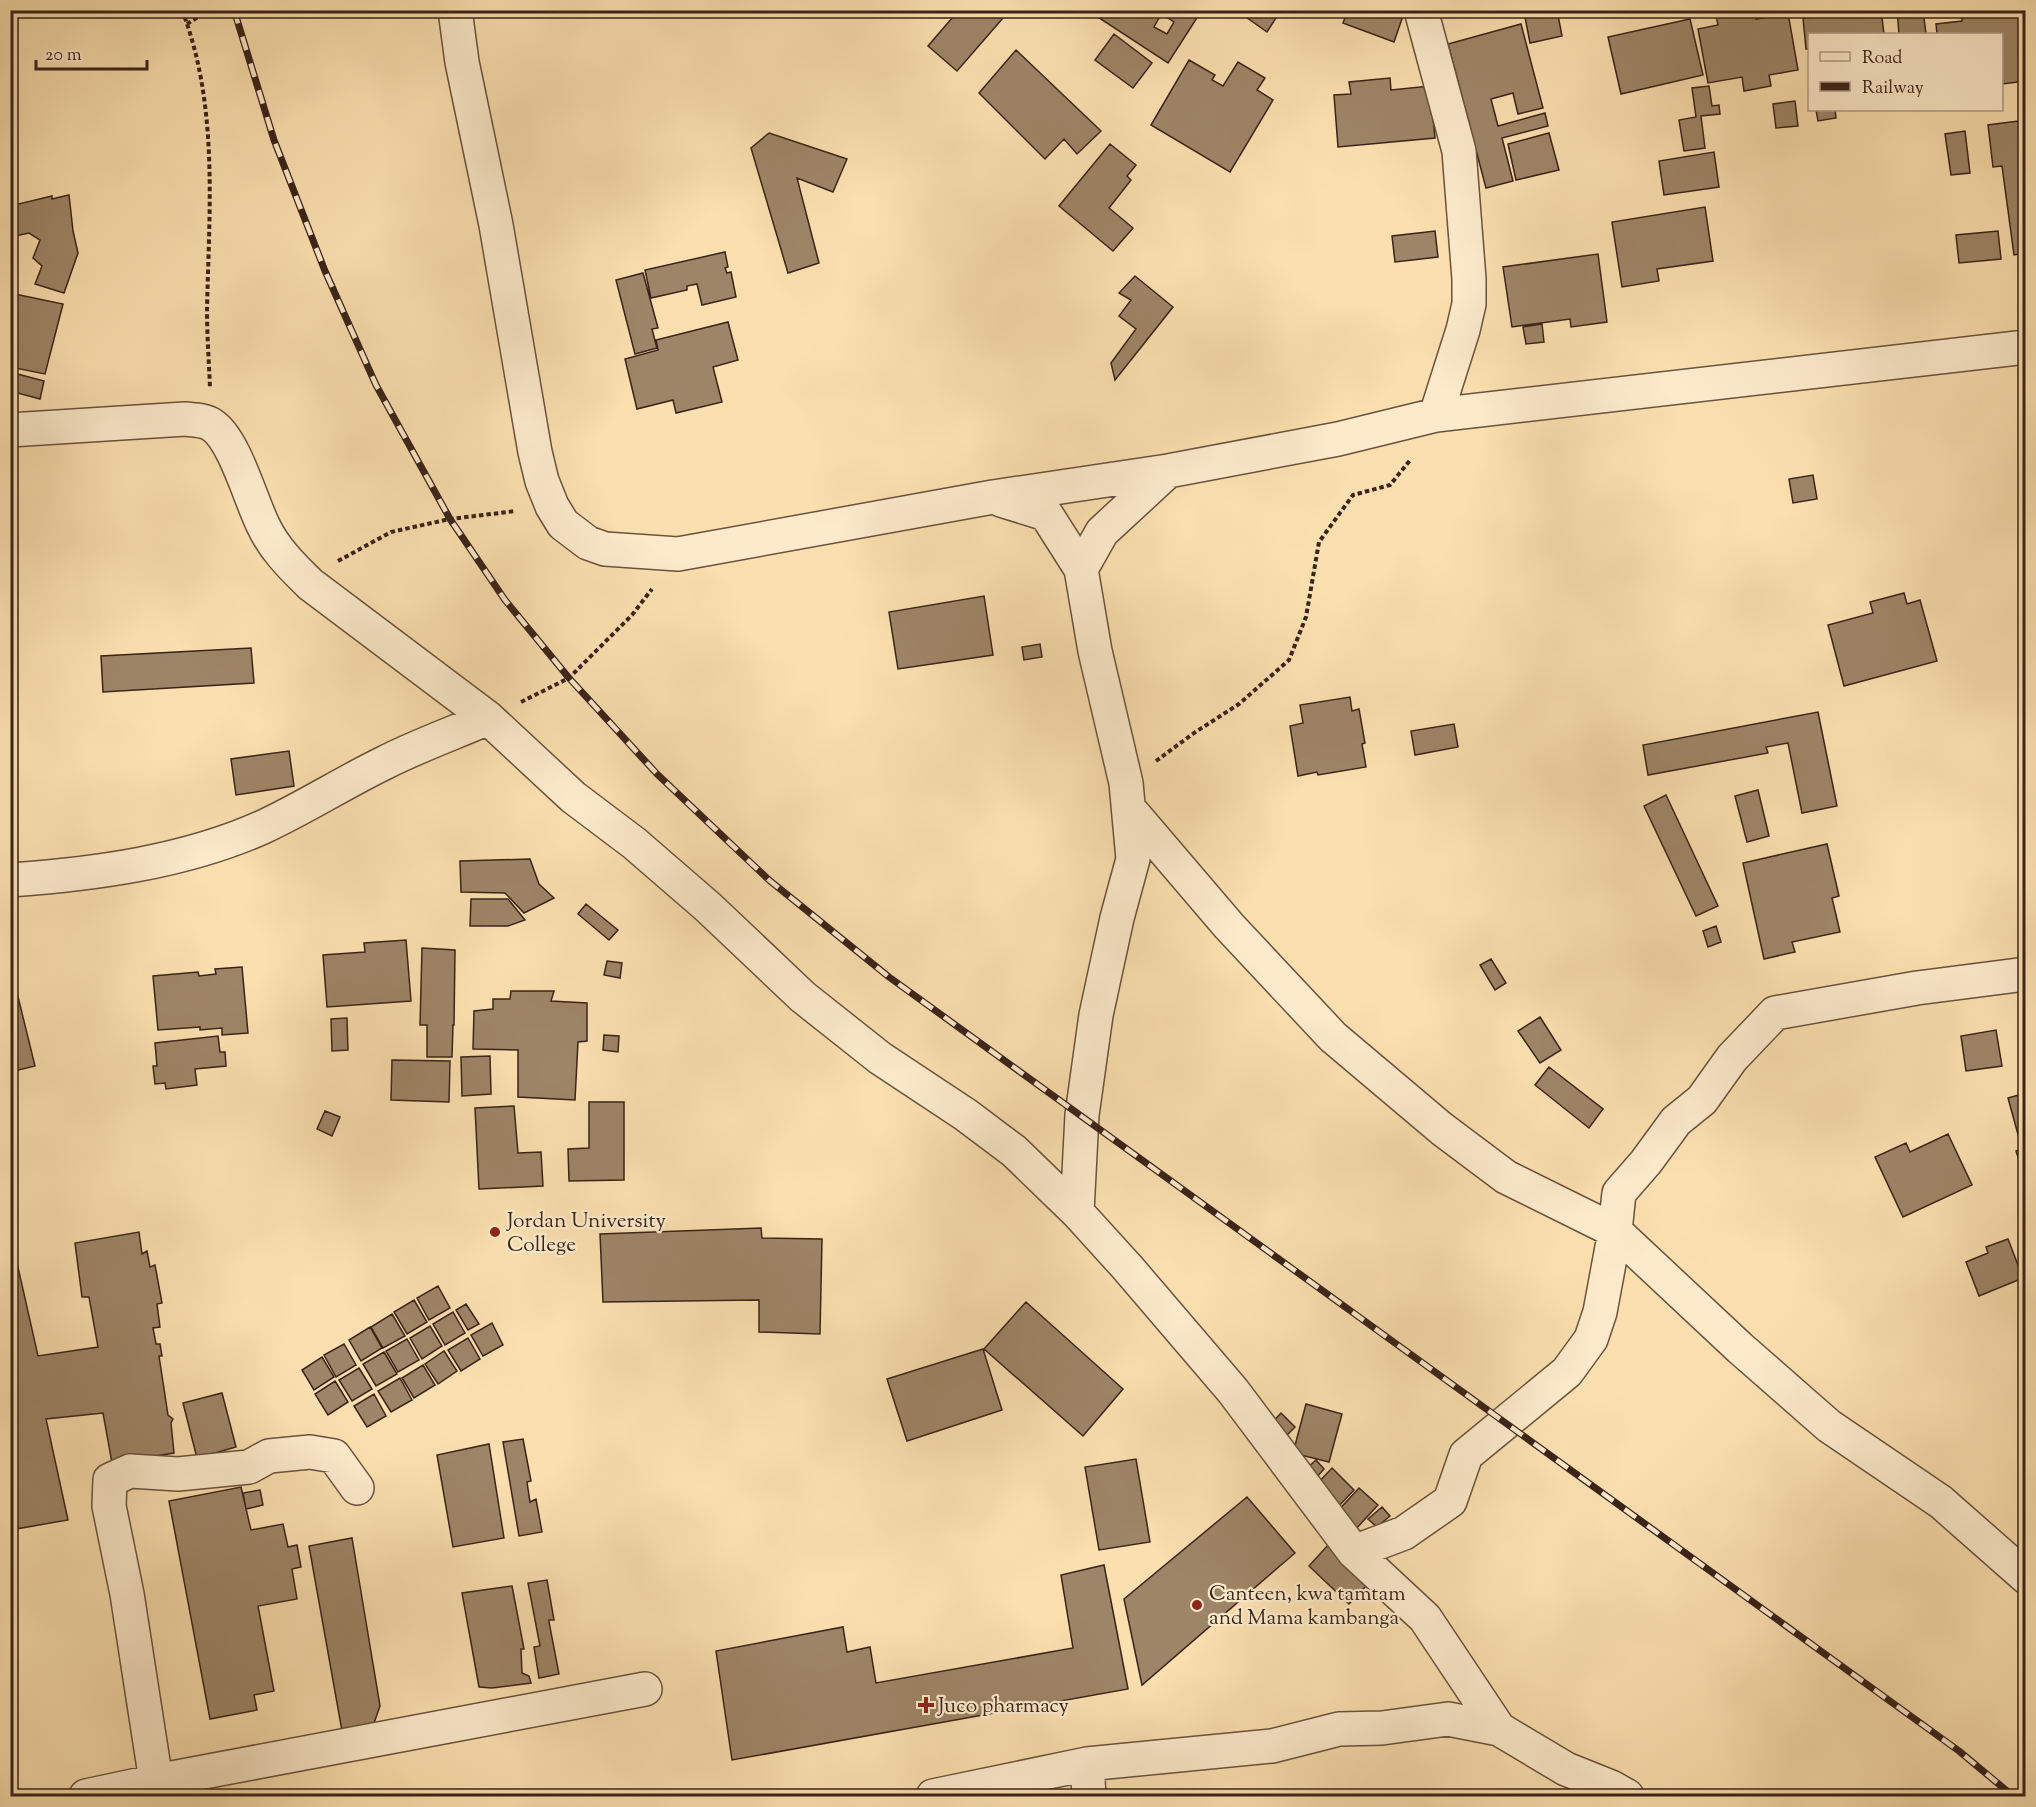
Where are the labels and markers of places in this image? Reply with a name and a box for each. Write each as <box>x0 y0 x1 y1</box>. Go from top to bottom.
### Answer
place label: Jordan University College <box>506 1207 667 1261</box>
marker: Jordan University College <box>488 1225 502 1239</box>
place label: Canteen, kwa tamtam and Mama kambanga <box>1209 1580 1406 1634</box>
marker: Canteen, kwa tamtam and Mama kambanga <box>1190 1598 1204 1612</box>
place label: Juco pharmacy <box>937 1692 1069 1722</box>
marker: Juco pharmacy <box>919 1698 933 1712</box>

